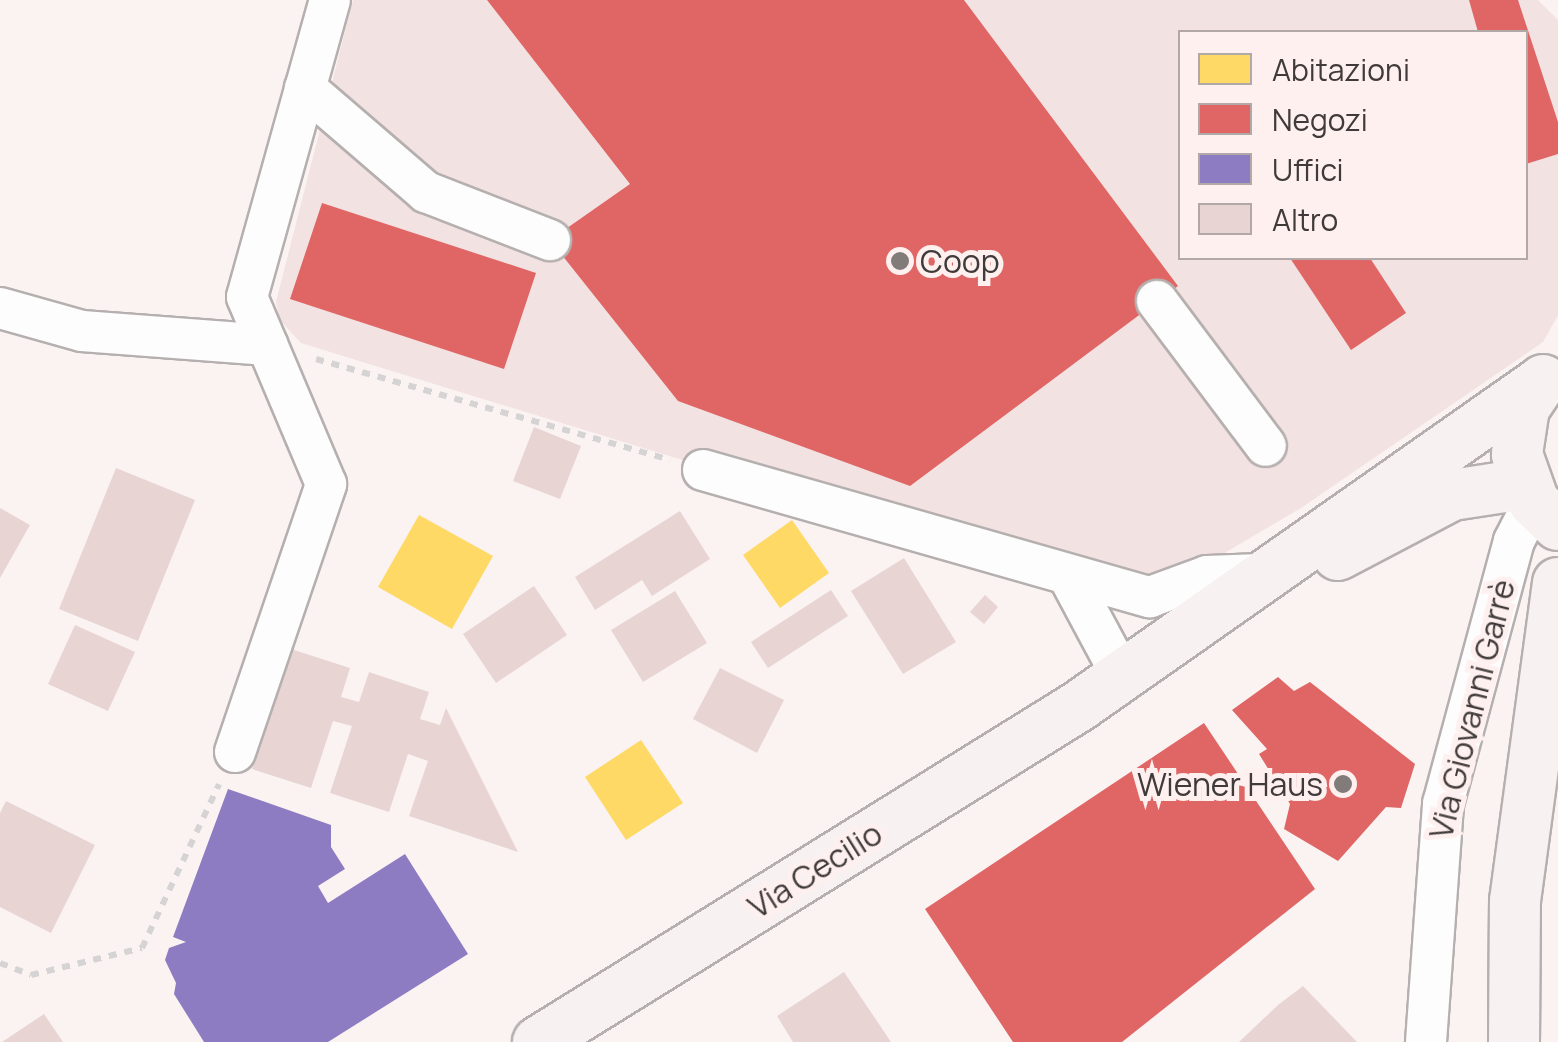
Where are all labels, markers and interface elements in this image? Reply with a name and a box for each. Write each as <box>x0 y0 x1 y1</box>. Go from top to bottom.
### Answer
legend <box>1178 30 1528 260</box>
text: Abitazioni <box>1272 49 1410 90</box>
text: Negozi <box>1272 99 1368 140</box>
text: Uffici <box>1272 149 1344 190</box>
text: Altro <box>1272 199 1338 240</box>
place label: Coop <box>920 242 1000 280</box>
marker: Coop <box>889 250 911 272</box>
street label: Via Giovanni Garrè <box>1421 575 1523 843</box>
place label: Wiener Haus <box>1137 765 1323 803</box>
marker: Wiener Haus <box>1332 773 1354 795</box>
street label: Via Cecilio <box>741 814 889 926</box>

